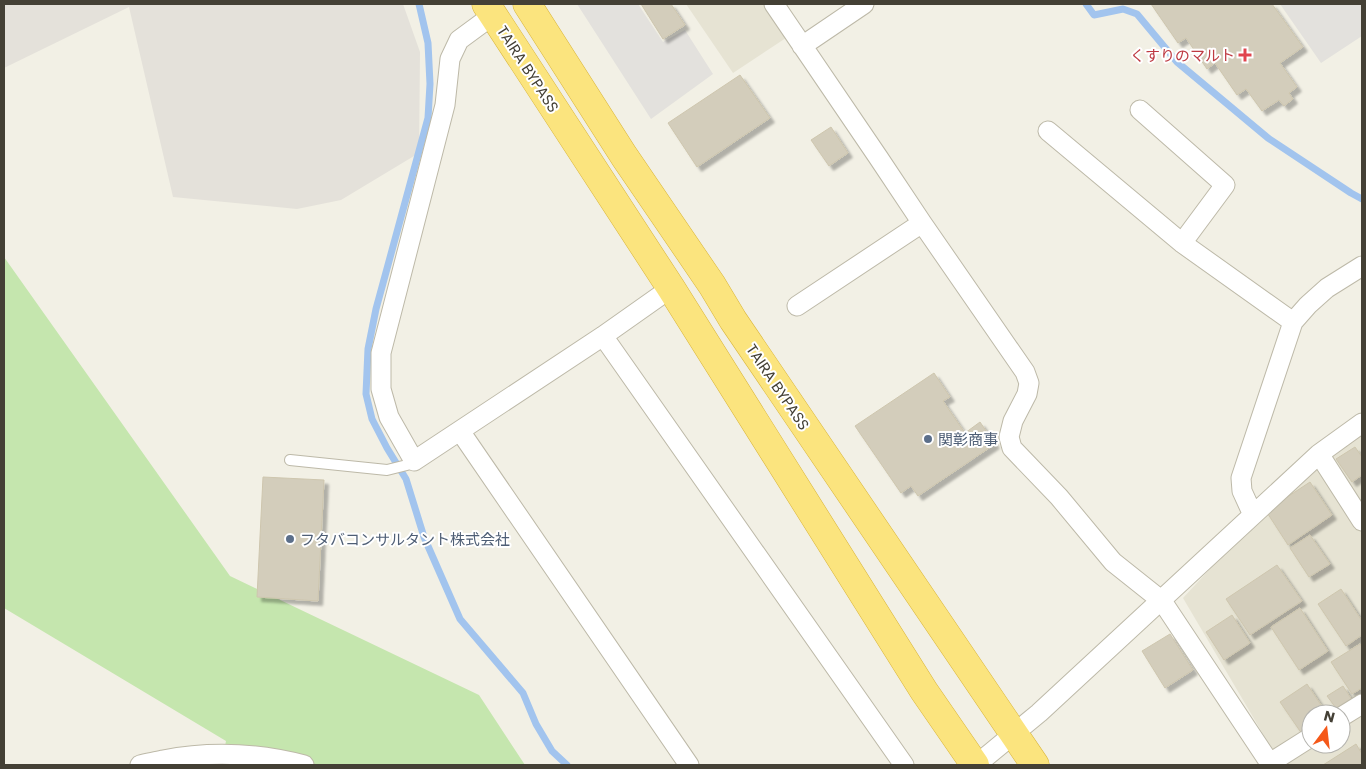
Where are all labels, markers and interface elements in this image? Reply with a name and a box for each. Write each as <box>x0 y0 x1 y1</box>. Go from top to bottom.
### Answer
street label: TAIRA BYPASS <box>492 22 564 116</box>
place label: くすりのマルト <box>1130 45 1235 66</box>
marker: くすりのマルト <box>1239 49 1251 61</box>
street label: TAIRA BYPASS <box>741 340 815 434</box>
place label: 関彰商事 <box>938 429 998 450</box>
marker: 関彰商事 <box>922 433 934 445</box>
place label: フタバコンサルタント株式会社 <box>300 529 510 550</box>
marker: フタバコンサルタント株式会社 <box>284 533 296 545</box>
north arrow <box>1301 704 1351 754</box>
text: N <box>1322 705 1337 727</box>

